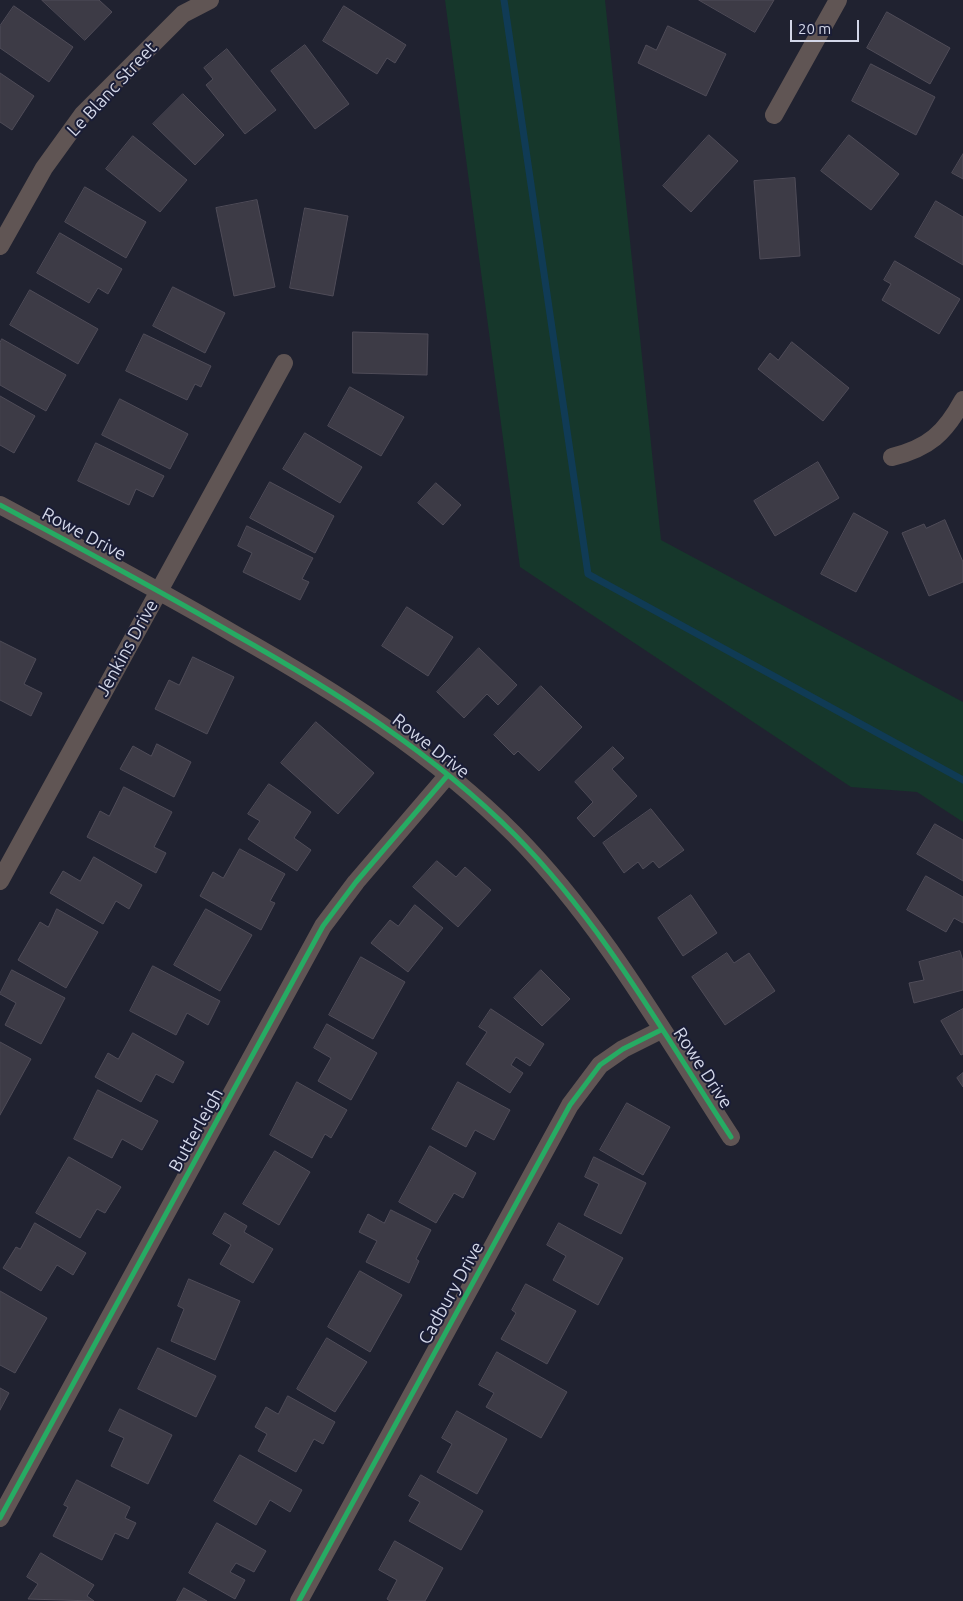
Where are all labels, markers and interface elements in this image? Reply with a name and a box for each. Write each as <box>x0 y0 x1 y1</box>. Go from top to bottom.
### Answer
scale bar <box>793 10 862 42</box>
text: 20 m <box>798 20 831 37</box>
street label: Le Blanc Street <box>63 37 161 141</box>
street label: Rowe Drive <box>38 503 130 565</box>
street label: Jenkins Drive <box>92 596 162 700</box>
street label: Rowe Drive <box>388 709 474 783</box>
street label: Rowe Drive <box>669 1023 737 1113</box>
street label: Butterleigh <box>164 1084 228 1176</box>
street label: Cadbury Drive <box>414 1238 488 1348</box>

